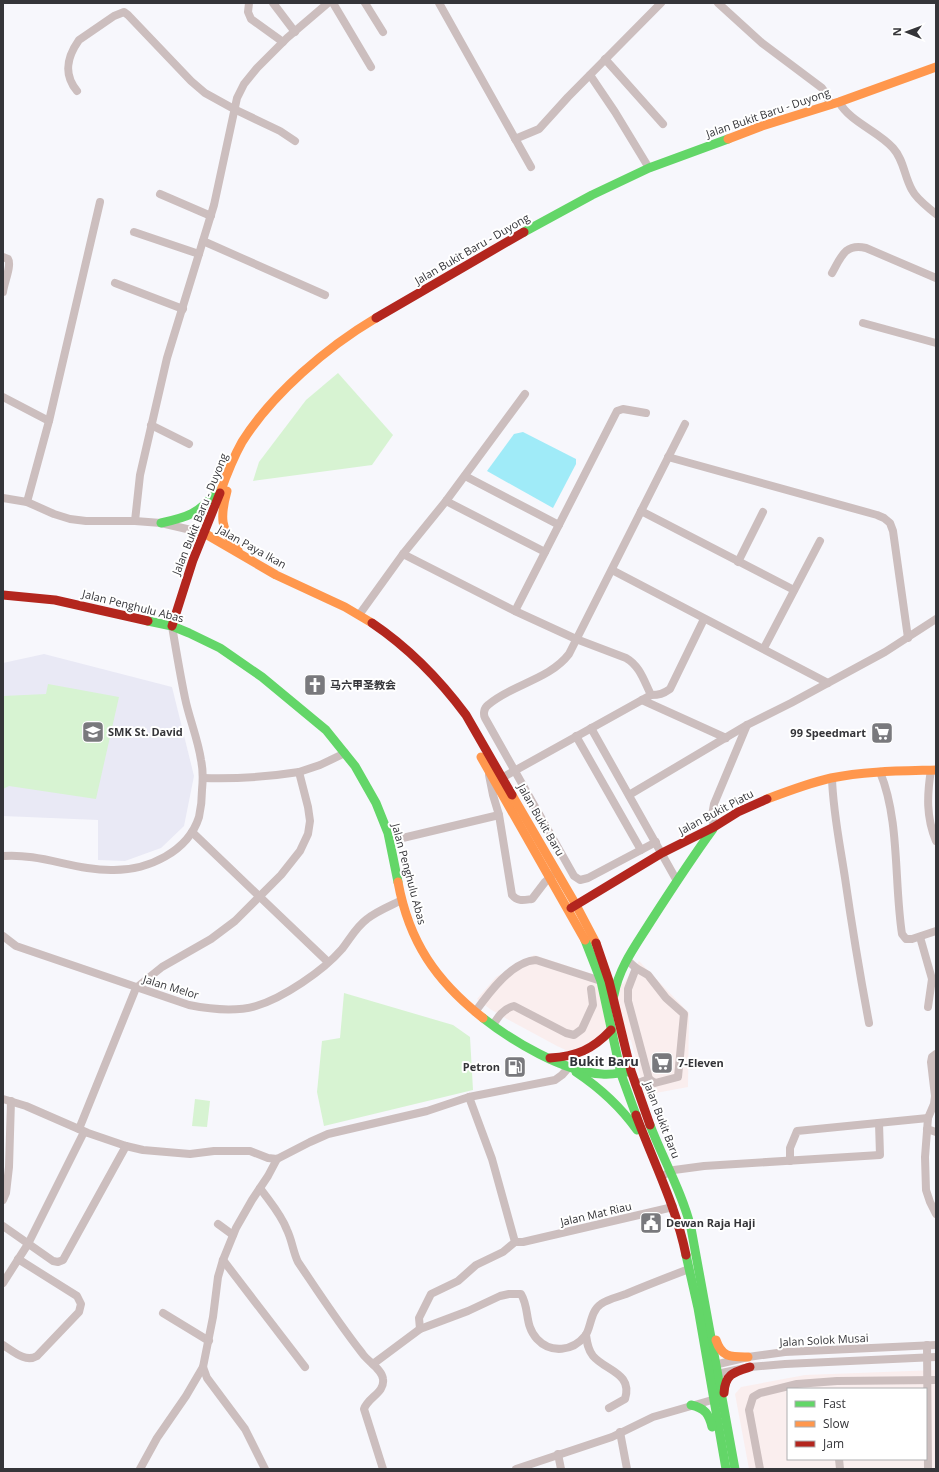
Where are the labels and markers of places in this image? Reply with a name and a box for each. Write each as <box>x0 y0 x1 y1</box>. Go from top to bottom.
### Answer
church icon: 马六甲圣教会 <box>302 672 328 698</box>
place label: 马六甲圣教会 <box>330 677 396 692</box>
school or university icon: SMK St. David <box>80 719 106 745</box>
supermarket icon: 99 Speedmart <box>869 720 895 746</box>
place label: SMK St. David <box>108 724 183 739</box>
place label: 99 Speedmart <box>790 725 866 740</box>
supermarket icon: 7-Eleven <box>649 1050 675 1076</box>
fuel station icon: Petron <box>502 1054 528 1080</box>
place label: 7-Eleven <box>678 1055 724 1070</box>
place label: Petron <box>463 1059 500 1074</box>
public building icon: Dewan Raja Haji <box>638 1210 664 1236</box>
place label: Dewan Raja Haji <box>666 1215 755 1230</box>

